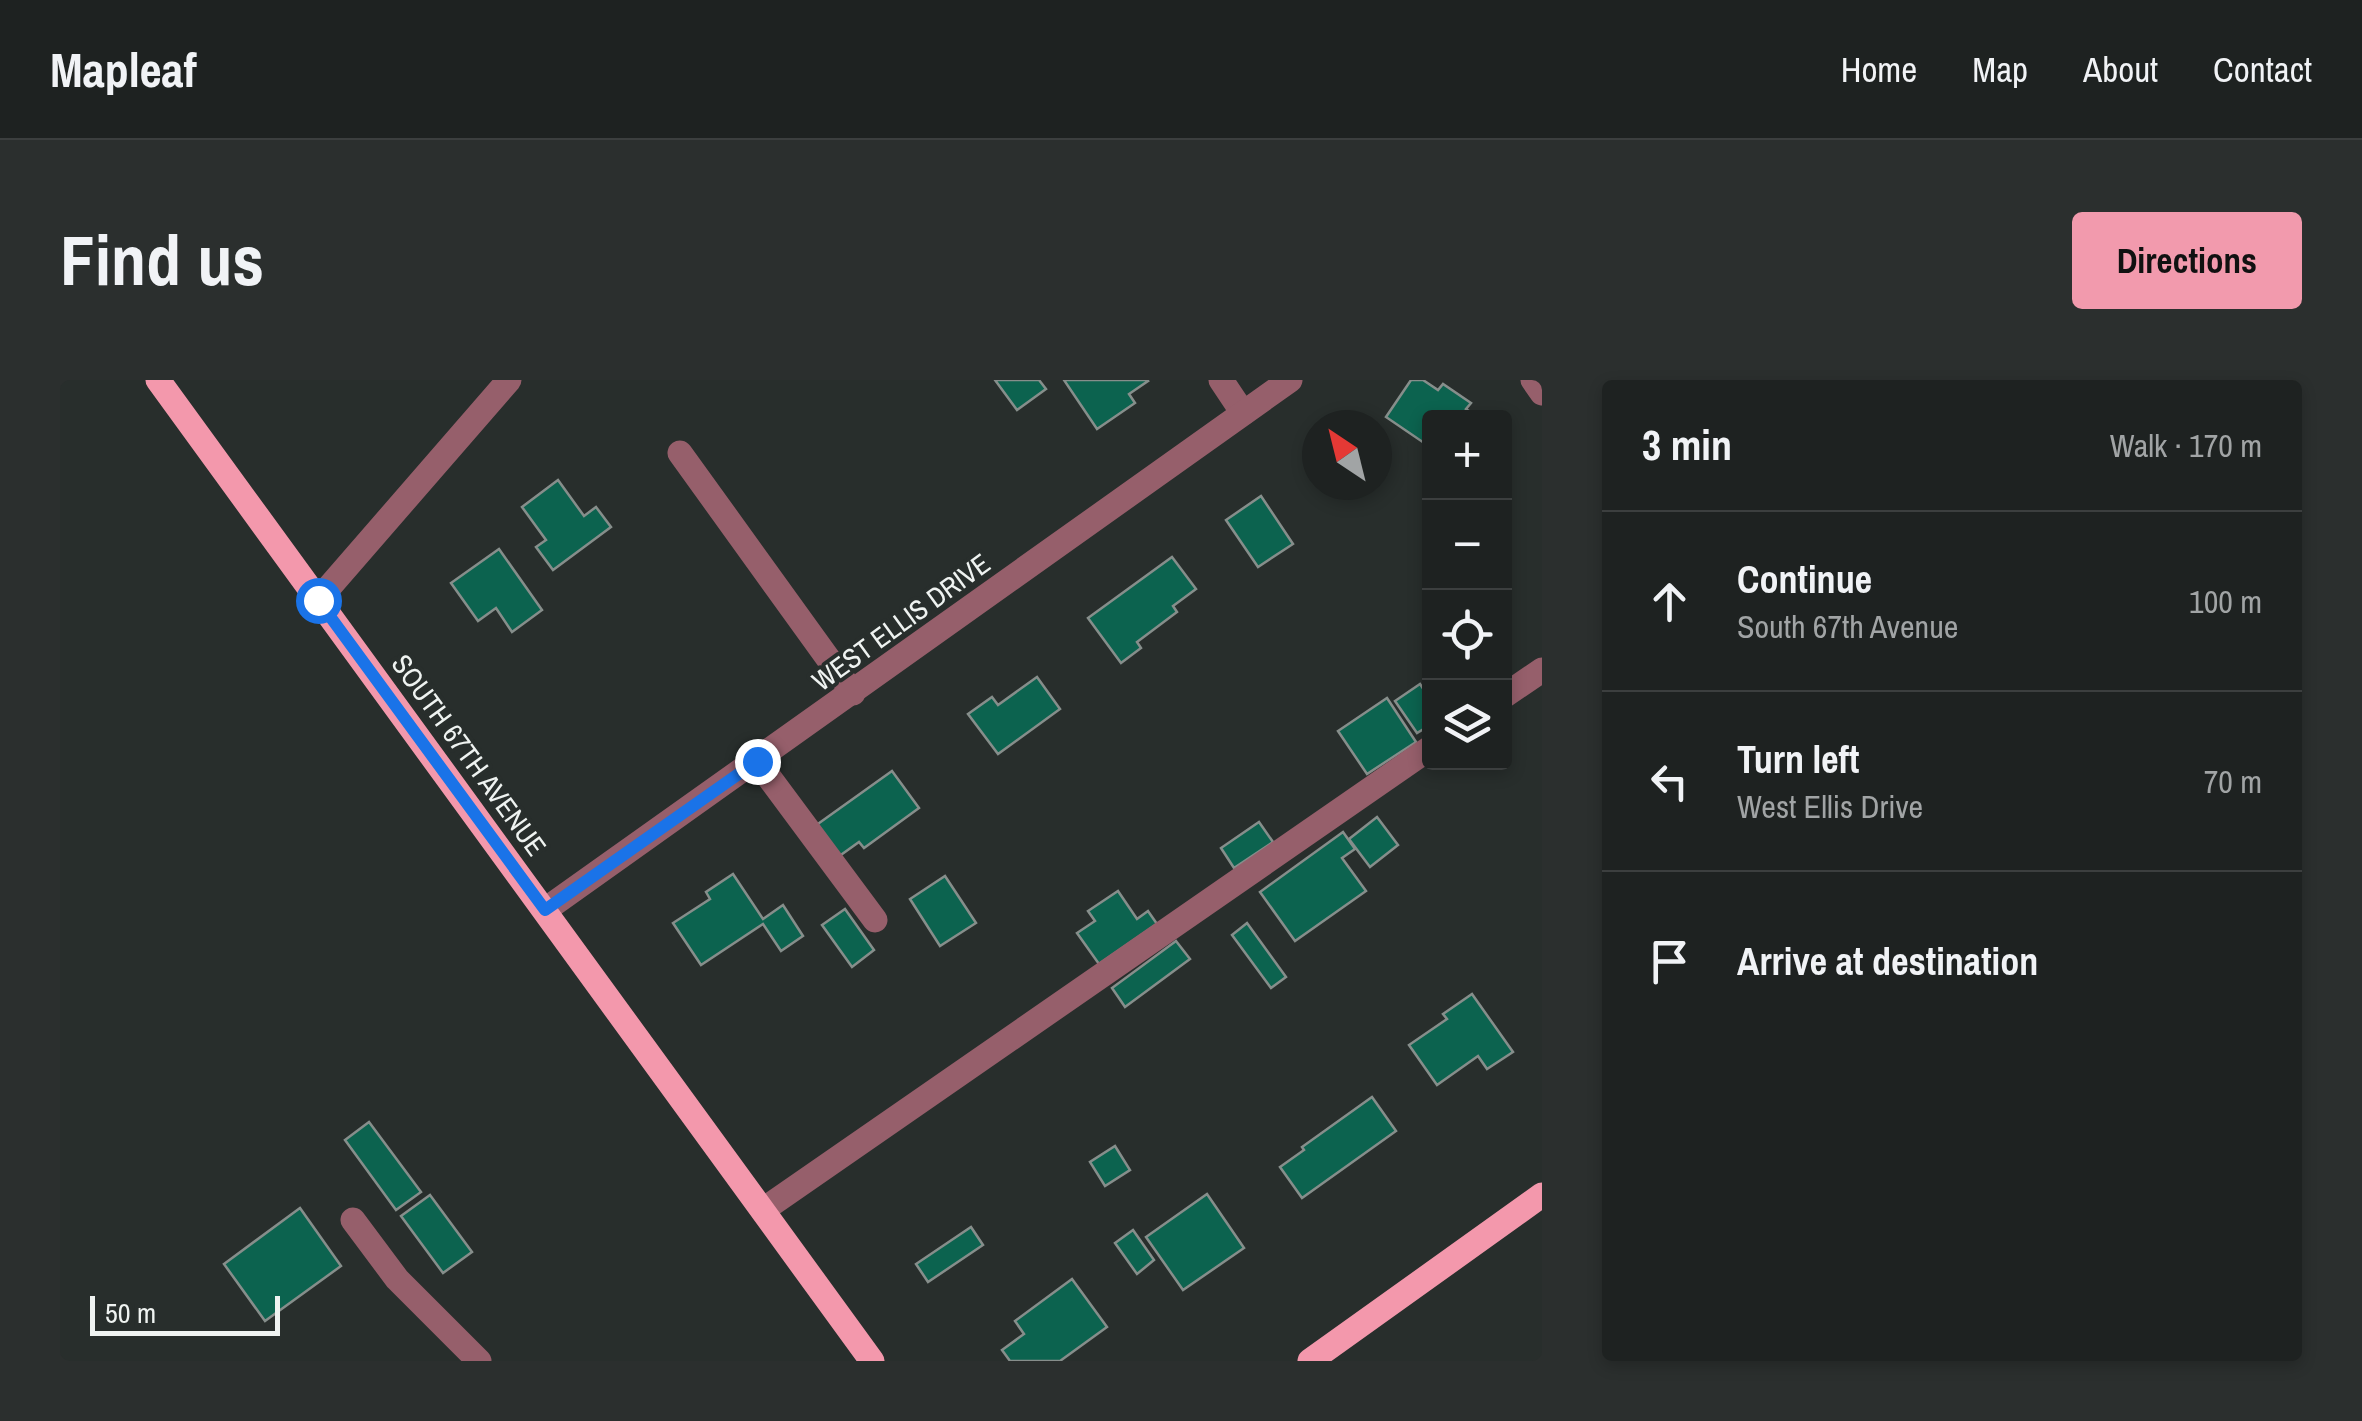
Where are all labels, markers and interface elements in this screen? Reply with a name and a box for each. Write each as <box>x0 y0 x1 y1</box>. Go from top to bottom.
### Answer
text: Mapleaf <box>50 37 197 102</box>
text: Home <box>1841 46 1917 93</box>
text: Map <box>1972 46 2028 93</box>
text: About <box>2083 46 2158 93</box>
text: Contact <box>2213 46 2312 93</box>
button: Directions <box>2072 212 2302 309</box>
text: Find us <box>60 213 264 307</box>
north arrow <box>1302 410 1392 500</box>
map controls <box>1422 410 1512 770</box>
button: + <box>1422 410 1512 500</box>
text: 3 min <box>1642 417 1732 473</box>
text: Walk · 170 m <box>2110 424 2262 467</box>
button: − <box>1422 500 1512 590</box>
street label: WEST ELLIS DRIVE <box>804 544 998 700</box>
text: Continue <box>1737 554 1872 605</box>
icon: ahead <box>1642 574 1697 629</box>
route start <box>296 578 342 624</box>
text: 100 m <box>2189 580 2262 623</box>
button: locate <box>1422 590 1512 680</box>
text: South 67th Avenue <box>1737 605 1958 648</box>
street label: SOUTH 67TH AVENUE <box>383 646 555 864</box>
button: layers <box>1422 680 1512 770</box>
text: Turn left <box>1737 734 1859 785</box>
route end <box>735 739 781 785</box>
icon: left <box>1642 754 1697 809</box>
text: 70 m <box>2204 760 2262 803</box>
text: West Ellis Drive <box>1737 785 1923 828</box>
icon: arrive <box>1642 934 1697 989</box>
text: Arrive at destination <box>1737 936 2038 987</box>
scale bar <box>90 1291 280 1336</box>
text: 50 m <box>105 1294 156 1332</box>

